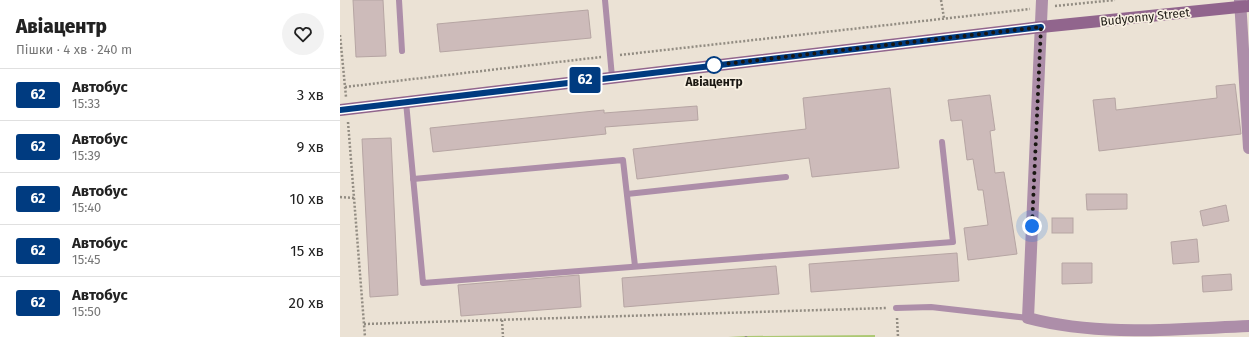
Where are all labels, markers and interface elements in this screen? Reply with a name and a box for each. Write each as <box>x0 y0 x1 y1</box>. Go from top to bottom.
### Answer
street label: Budyonny Street <box>1100 5 1191 29</box>
button: heart <box>282 13 324 55</box>
text: Авіацентр <box>16 15 107 38</box>
text: Пішки · 4 хв · 240 m <box>16 42 132 57</box>
marker: Авіацентр <box>705 56 723 74</box>
line badge: 62 <box>567 67 603 93</box>
text: 62 <box>578 71 592 88</box>
place label: Авіацентр <box>684 75 743 89</box>
text: Автобус <box>72 78 128 96</box>
text: 62 <box>31 86 45 103</box>
text: 3 хв <box>297 86 324 104</box>
text: 15:33 <box>72 96 100 111</box>
text: Автобус <box>72 130 128 148</box>
text: 62 <box>31 138 45 155</box>
text: 9 хв <box>296 138 324 156</box>
text: 15:39 <box>72 148 101 163</box>
text: Автобус <box>72 182 128 200</box>
text: 62 <box>31 190 45 207</box>
text: 10 хв <box>289 190 324 208</box>
text: 15:40 <box>72 200 101 215</box>
your location <box>1022 216 1042 236</box>
text: Автобус <box>72 234 128 252</box>
text: 62 <box>31 242 45 259</box>
text: 15 хв <box>290 242 324 260</box>
text: 15:45 <box>72 252 101 267</box>
text: Автобус <box>72 286 128 304</box>
text: 62 <box>31 294 45 311</box>
text: 20 хв <box>288 294 324 312</box>
text: 15:50 <box>72 304 101 319</box>

